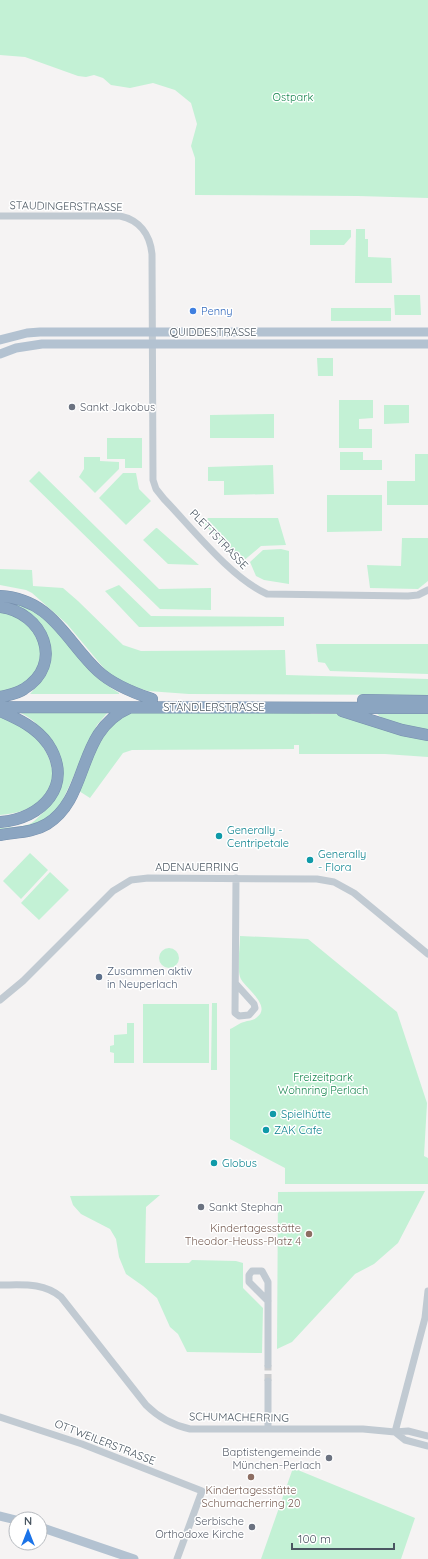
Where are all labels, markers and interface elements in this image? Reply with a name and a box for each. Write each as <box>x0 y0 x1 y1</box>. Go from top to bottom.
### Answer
park label: Ostpark <box>273 90 313 104</box>
street label: STAUDINGERSTRASSE <box>9 198 123 214</box>
place label: Penny <box>201 304 233 318</box>
marker: Penny <box>188 306 198 316</box>
street label: QUIDDESTRASSE <box>169 325 257 339</box>
place label: Sankt Jakobus <box>80 400 155 414</box>
marker: Sankt Jakobus <box>67 402 77 412</box>
street label: PLETTSTRASSE <box>187 506 251 572</box>
street label: STÄNDLERSTRASSE <box>163 700 265 714</box>
place label: Generally - Centripetale <box>227 823 289 850</box>
marker: Generally - Centripetale <box>214 831 224 841</box>
place label: Generally - Flora <box>318 847 366 874</box>
marker: Generally - Flora <box>305 855 315 865</box>
street label: ADENAUERRING <box>155 860 239 874</box>
place label: Zusammen aktiv in Neuperlach <box>107 964 192 991</box>
marker: Zusammen aktiv in Neuperlach <box>94 972 104 982</box>
park label: Freizeitpark Wohnring Perlach <box>278 1070 368 1097</box>
place label: Spielhütte <box>281 1107 331 1121</box>
marker: Spielhütte <box>268 1109 278 1119</box>
place label: ZAK Cafe <box>274 1123 322 1137</box>
marker: ZAK Cafe <box>261 1125 271 1135</box>
place label: Globus <box>222 1156 257 1170</box>
marker: Globus <box>209 1158 219 1168</box>
place label: Sankt Stephan <box>209 1200 283 1214</box>
marker: Sankt Stephan <box>196 1202 206 1212</box>
place label: Kindertagesstätte Theodor-Heuss-Platz 4 <box>185 1221 301 1248</box>
marker: Kindertagesstätte Theodor-Heuss-Platz 4 <box>304 1229 314 1239</box>
street label: SCHUMACHERRING <box>189 1409 289 1425</box>
street label: OTTWEILERSTRASSE <box>53 1416 157 1468</box>
place label: Baptistengemeinde München-Perlach <box>222 1445 321 1472</box>
marker: Baptistengemeinde München-Perlach <box>324 1453 334 1463</box>
marker: Kindertagesstätte Schumacherring 20 <box>246 1472 256 1482</box>
place label: Kindertagesstätte Schumacherring 20 <box>202 1483 300 1510</box>
north arrow <box>8 1511 48 1551</box>
text: N <box>24 1514 32 1528</box>
place label: Serbische Orthodoxe Kirche <box>155 1514 244 1541</box>
marker: Serbische Orthodoxe Kirche <box>247 1522 257 1532</box>
scale bar <box>292 1525 394 1551</box>
text: 100 m <box>298 1531 331 1546</box>

